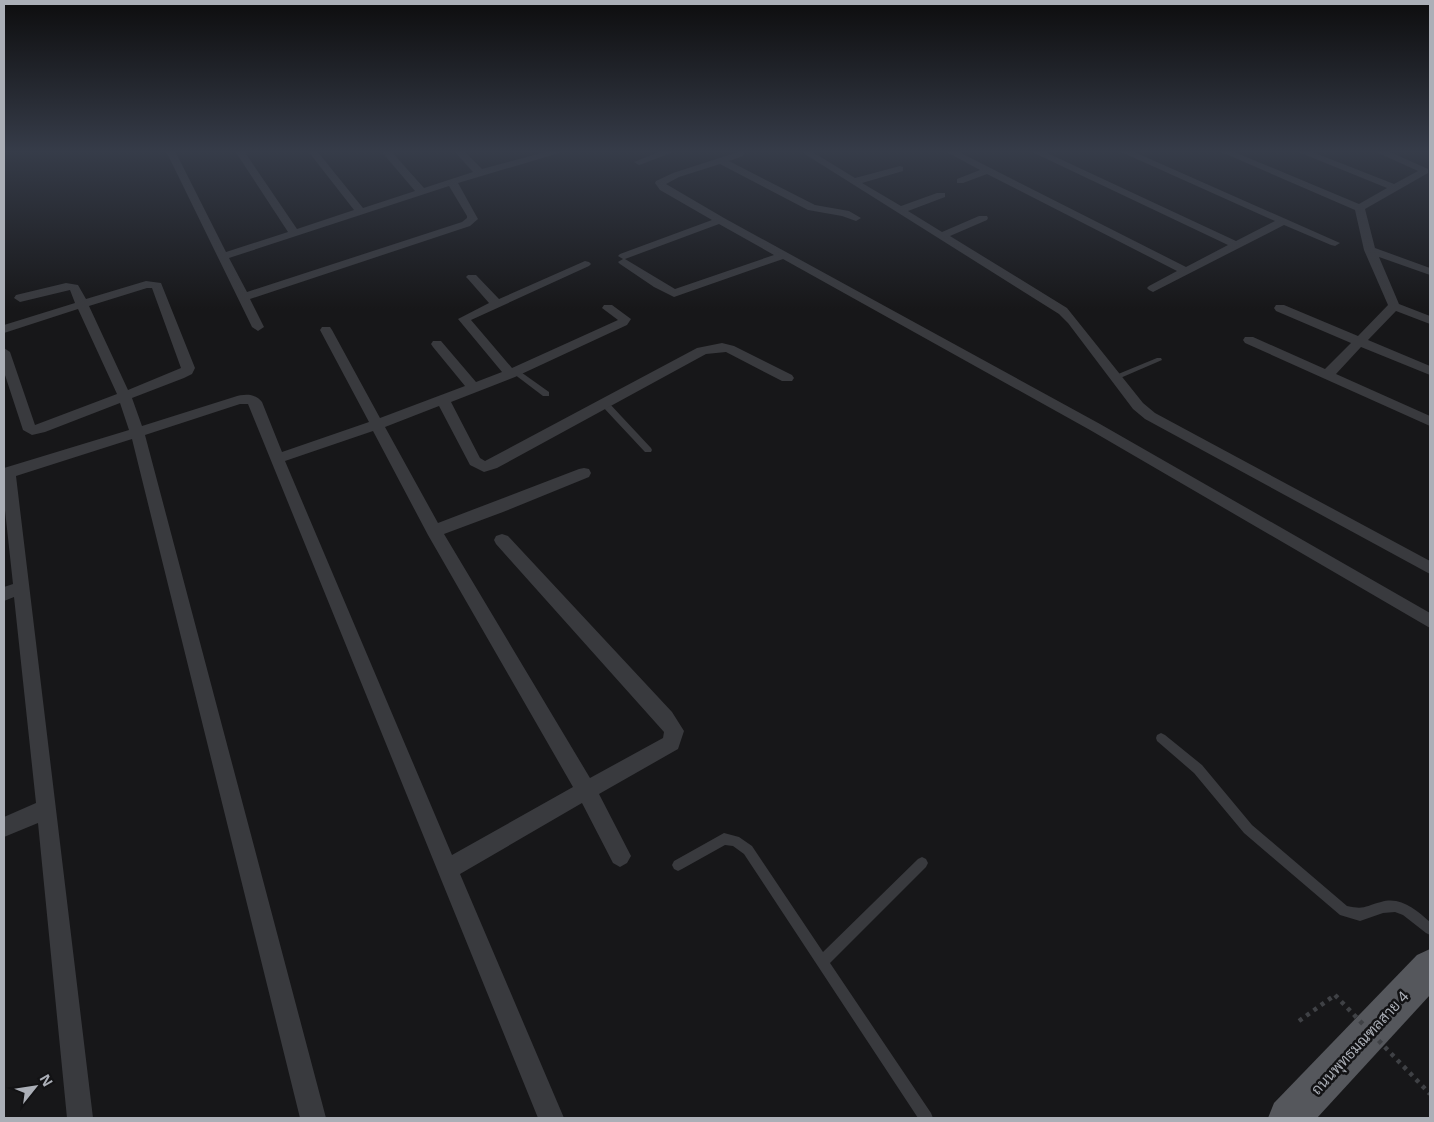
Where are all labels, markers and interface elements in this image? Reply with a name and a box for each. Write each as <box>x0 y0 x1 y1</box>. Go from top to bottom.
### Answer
street label: ถนนพุทธมณฑลสาย 4 <box>1306 986 1414 1100</box>
north arrow <box>10 1062 60 1112</box>
text: N <box>36 1071 58 1090</box>

